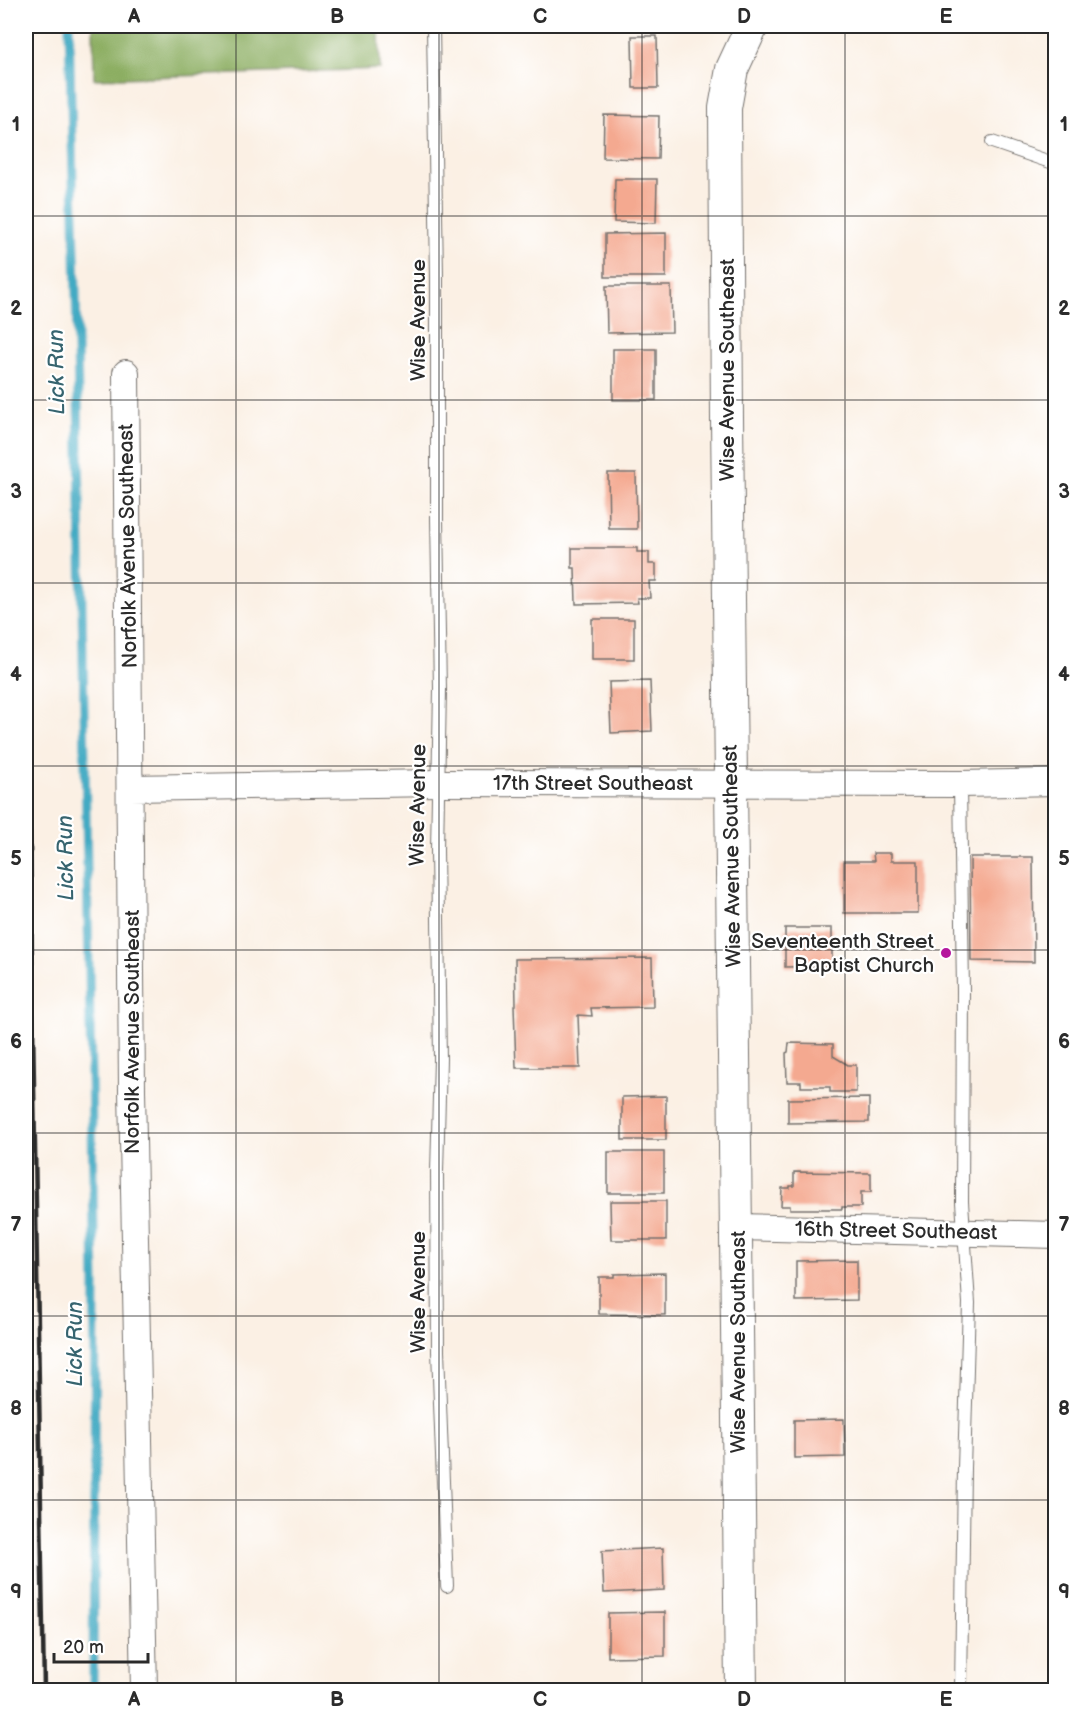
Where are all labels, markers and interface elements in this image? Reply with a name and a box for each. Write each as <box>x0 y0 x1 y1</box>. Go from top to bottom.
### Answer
text: A <box>127 5 141 29</box>
text: B <box>330 5 344 29</box>
text: C <box>533 5 547 29</box>
text: D <box>737 5 751 29</box>
text: E <box>940 5 953 29</box>
text: 1 <box>12 113 20 137</box>
text: 1 <box>1060 113 1068 137</box>
street label: Wise Avenue Southeast <box>715 258 740 481</box>
street label: Wise Avenue <box>406 259 431 381</box>
text: 2 <box>10 297 22 321</box>
text: 2 <box>1058 297 1070 321</box>
water label: Lick Run <box>43 329 71 415</box>
street label: Norfolk Avenue Southeast <box>113 423 143 669</box>
text: 3 <box>10 480 22 504</box>
text: 3 <box>1058 480 1070 504</box>
text: 4 <box>10 663 22 687</box>
text: 4 <box>1058 663 1070 687</box>
street label: Wise Avenue <box>404 744 432 866</box>
street label: Wise Avenue Southeast <box>718 744 746 968</box>
street label: 17th Street Southeast <box>493 771 694 796</box>
water label: Lick Run <box>52 815 80 901</box>
text: 5 <box>10 847 22 871</box>
text: 5 <box>1058 847 1070 871</box>
street label: Norfolk Avenue Southeast <box>120 909 145 1154</box>
place label: Seventeenth Street Baptist Church <box>751 929 935 978</box>
marker: Seventeenth Street Baptist Church <box>939 946 953 960</box>
text: 6 <box>10 1030 22 1054</box>
text: 6 <box>1058 1030 1070 1054</box>
text: 7 <box>10 1213 22 1237</box>
text: 7 <box>1058 1213 1070 1237</box>
street label: 16th Street Southeast <box>795 1217 998 1245</box>
street label: Wise Avenue Southeast <box>726 1230 751 1453</box>
street label: Wise Avenue <box>406 1231 431 1353</box>
water label: Lick Run <box>62 1301 89 1387</box>
text: 8 <box>10 1397 22 1421</box>
text: 8 <box>1058 1397 1070 1421</box>
text: 9 <box>10 1580 22 1604</box>
text: 9 <box>1058 1580 1070 1604</box>
scale bar <box>54 1626 148 1664</box>
text: 20 m <box>63 1637 104 1658</box>
text: A <box>127 1688 141 1712</box>
text: B <box>330 1688 344 1712</box>
text: C <box>533 1688 547 1712</box>
text: D <box>737 1688 751 1712</box>
text: E <box>940 1688 953 1712</box>

